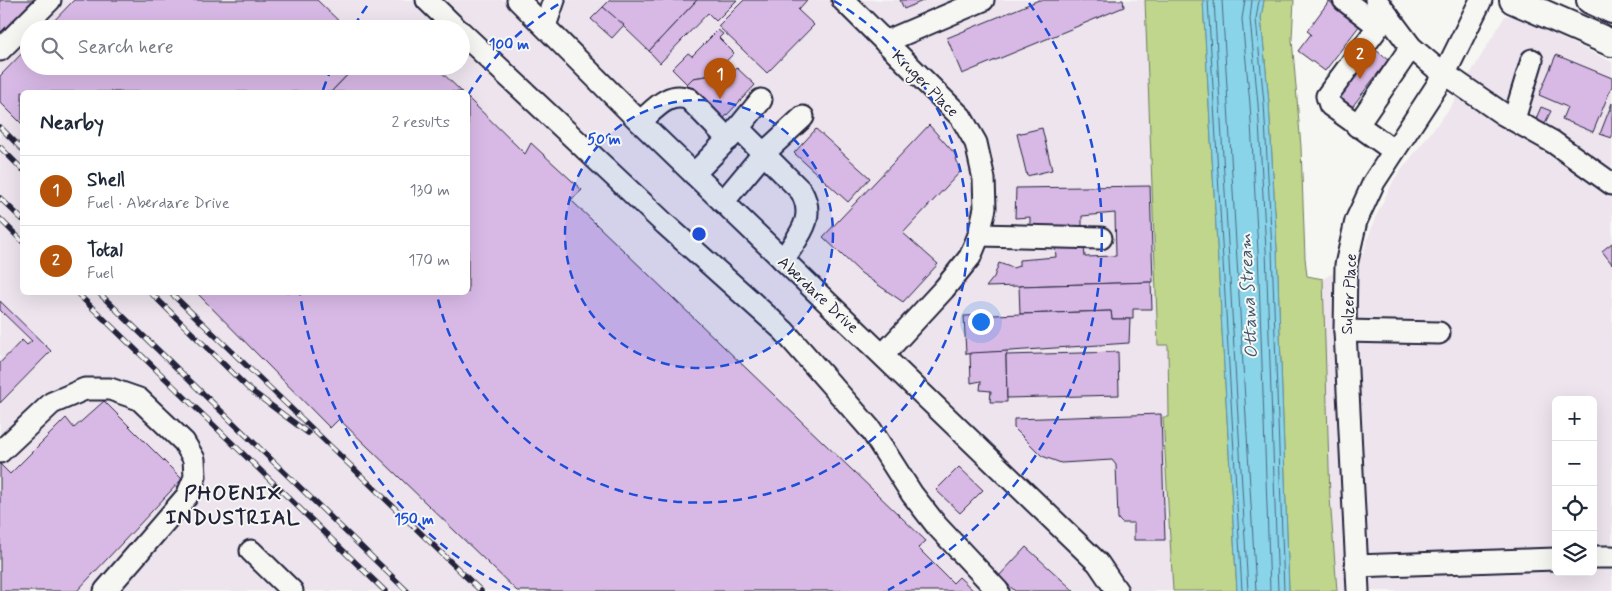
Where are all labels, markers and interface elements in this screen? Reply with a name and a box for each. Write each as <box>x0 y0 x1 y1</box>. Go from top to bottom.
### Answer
search box <box>20 20 470 75</box>
icon: search <box>38 34 66 62</box>
text: Search here <box>78 35 174 60</box>
text: 100 m <box>489 35 529 55</box>
pin: 2 <box>1344 38 1376 79</box>
street label: Kruger Place <box>886 46 963 123</box>
pin: 1 <box>704 58 736 99</box>
text: Nearby <box>40 109 104 137</box>
text: 2 results <box>392 112 450 133</box>
text: 50 m <box>587 130 621 150</box>
text: Shell <box>87 168 125 193</box>
text: 1 <box>52 180 60 201</box>
text: 130 m <box>409 180 450 201</box>
text: Fuel · Aberdare Drive <box>87 193 230 214</box>
centre of rings <box>690 225 708 243</box>
water label: Ottawa Stream <box>1234 233 1264 359</box>
text: Total <box>87 238 123 263</box>
text: 2 <box>52 250 60 271</box>
text: 170 m <box>408 250 450 271</box>
street label: Aberdare Drive <box>773 252 863 338</box>
street label: Sulzer Place <box>1337 253 1362 335</box>
text: Fuel <box>87 263 114 284</box>
your location <box>968 309 994 335</box>
map controls <box>1552 396 1597 576</box>
button: + <box>1552 396 1597 441</box>
button: − <box>1552 441 1597 486</box>
district label: PHOENIX INDUSTRIAL <box>165 480 301 532</box>
button: locate <box>1552 486 1597 531</box>
text: 150 m <box>394 510 434 530</box>
button: layers <box>1552 531 1597 576</box>

